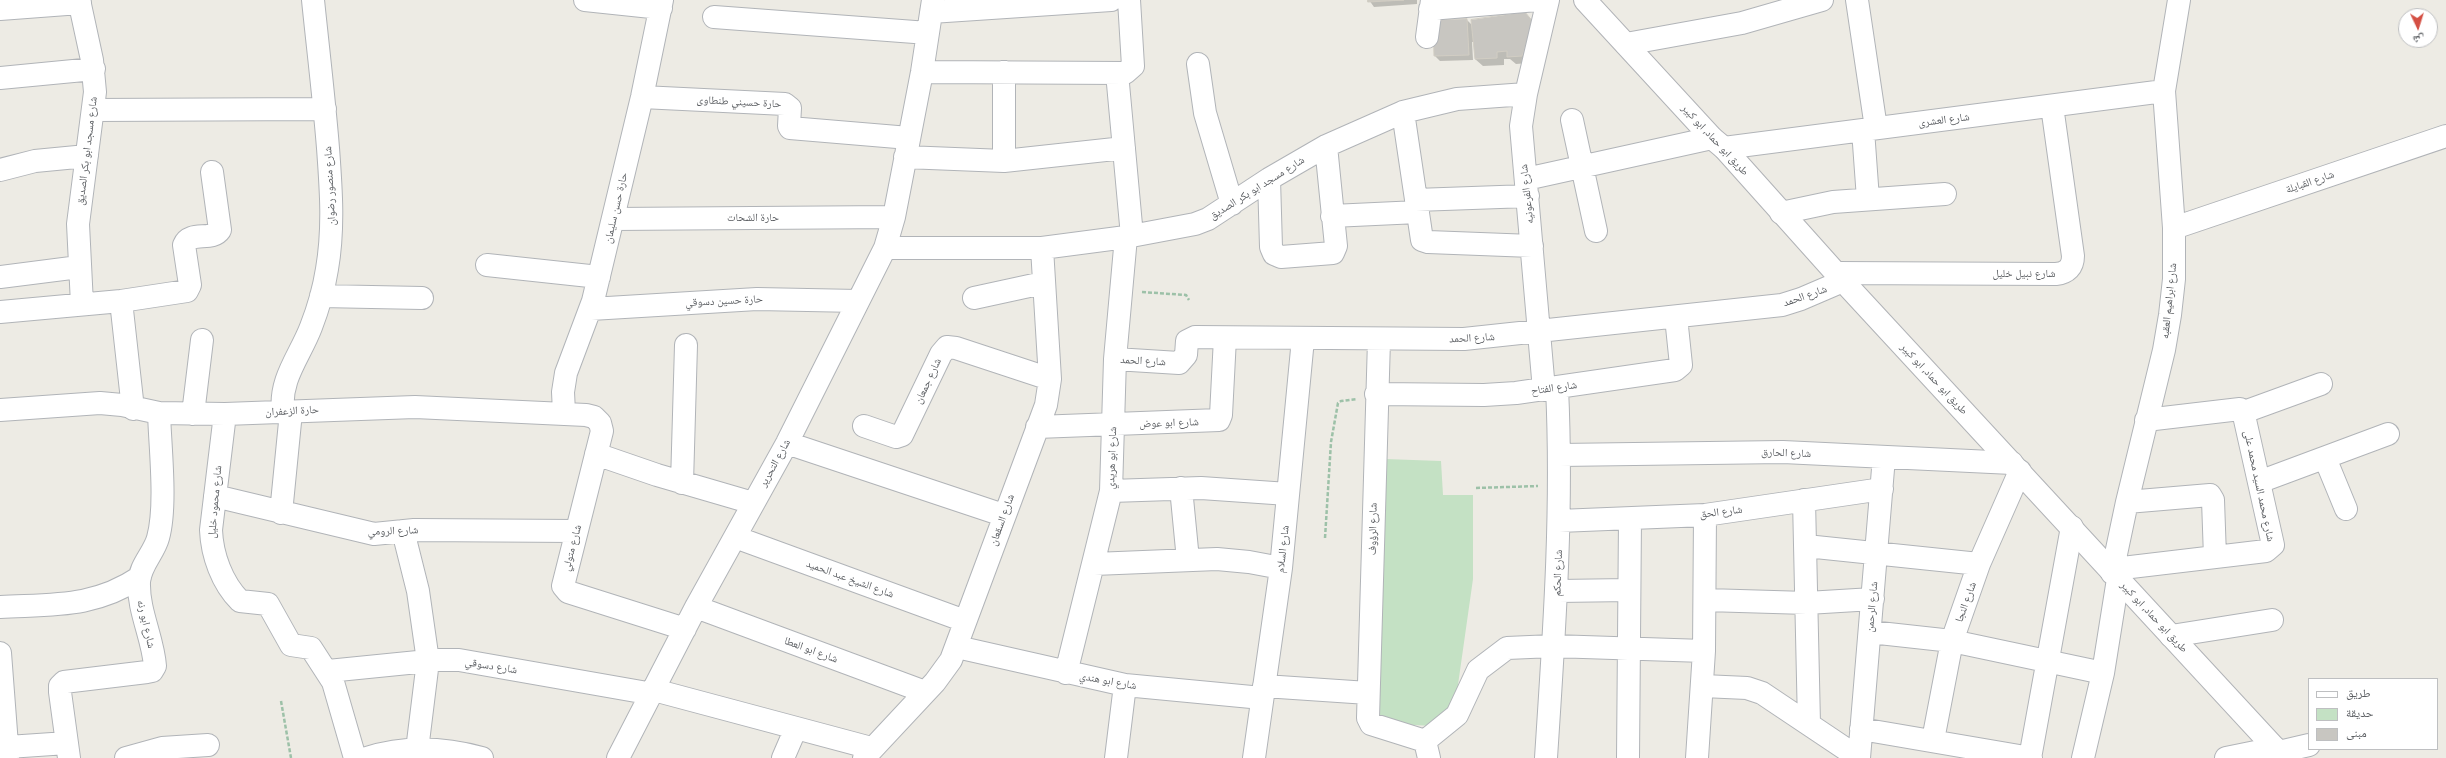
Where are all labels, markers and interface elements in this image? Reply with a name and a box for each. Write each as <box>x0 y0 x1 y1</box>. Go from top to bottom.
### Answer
north arrow <box>2398 8 2438 48</box>
text: ش <box>2413 33 2425 46</box>
street label: حارة حسيني طنطاوى <box>696 93 782 111</box>
street label: شارع مسجد ابو بكر الصديق <box>74 96 100 206</box>
street label: طريق ابو حماد, ابو كبير <box>1679 102 1751 178</box>
street label: شارع العشرى <box>1918 110 1970 130</box>
street label: شارع منصور رضوان <box>321 146 339 226</box>
street label: شارع مسجد ابو بكر الصديق <box>1207 153 1307 223</box>
street label: شارع الفرعونيه <box>1517 164 1537 224</box>
street label: شارع القبايلة <box>2284 168 2336 196</box>
street label: حارة حسن سليمان <box>601 171 631 245</box>
street label: حارة الشحات <box>727 211 779 225</box>
street label: شارع ابراهيم العقبه <box>2158 262 2180 340</box>
street label: شارع نبيل خليل <box>1992 267 2056 281</box>
street label: شارع الحمد <box>1781 282 1829 310</box>
street label: حارة حسين دسوقي <box>685 292 763 310</box>
street label: شارع الحمد <box>1449 330 1495 346</box>
street label: طريق ابو حماد, ابو كبير <box>1898 341 1970 417</box>
street label: شارع الحمد <box>1120 353 1166 369</box>
street label: شارع جمعان <box>912 356 944 406</box>
street label: شارع الفتاح <box>1530 378 1578 398</box>
street label: حارة الزعفران <box>265 403 319 419</box>
street label: شارع ابو عوض <box>1139 415 1199 431</box>
street label: شارع ابو هريدي <box>1104 426 1120 490</box>
street label: شارع محمد السيد محمد على <box>2241 429 2277 543</box>
street label: شارع التحرير <box>756 437 794 489</box>
street label: شارع الحارق <box>1761 446 1811 460</box>
street label: شارع محمود خليل <box>205 465 225 539</box>
street label: شارع السقعان <box>987 492 1017 548</box>
street label: شارع الرؤوف <box>1366 503 1380 555</box>
street label: شارع الحق <box>1699 503 1743 521</box>
street label: شارع متولي <box>559 523 585 573</box>
street label: شارع الرومي <box>367 524 419 538</box>
street label: شارع السلام <box>1274 524 1292 574</box>
street label: شارع الحكم <box>1551 549 1565 597</box>
street label: شارع الشيخ عبد الحميد <box>804 557 896 601</box>
street label: طريق ابو حماد, ابو كبير <box>2118 579 2190 655</box>
street label: شارع النجا <box>1953 580 1979 624</box>
street label: شارع الرحمن <box>1863 581 1881 633</box>
street label: شارع ابو رنه <box>134 598 158 650</box>
street label: شارع ابو العطا <box>782 634 840 666</box>
street label: شارع دسوقي <box>464 655 518 677</box>
street label: شارع ابو هندي <box>1078 669 1138 693</box>
legend <box>2308 678 2438 750</box>
text: طريق <box>2346 686 2371 700</box>
text: حديقة <box>2346 706 2374 720</box>
text: مبنى <box>2346 726 2367 740</box>

